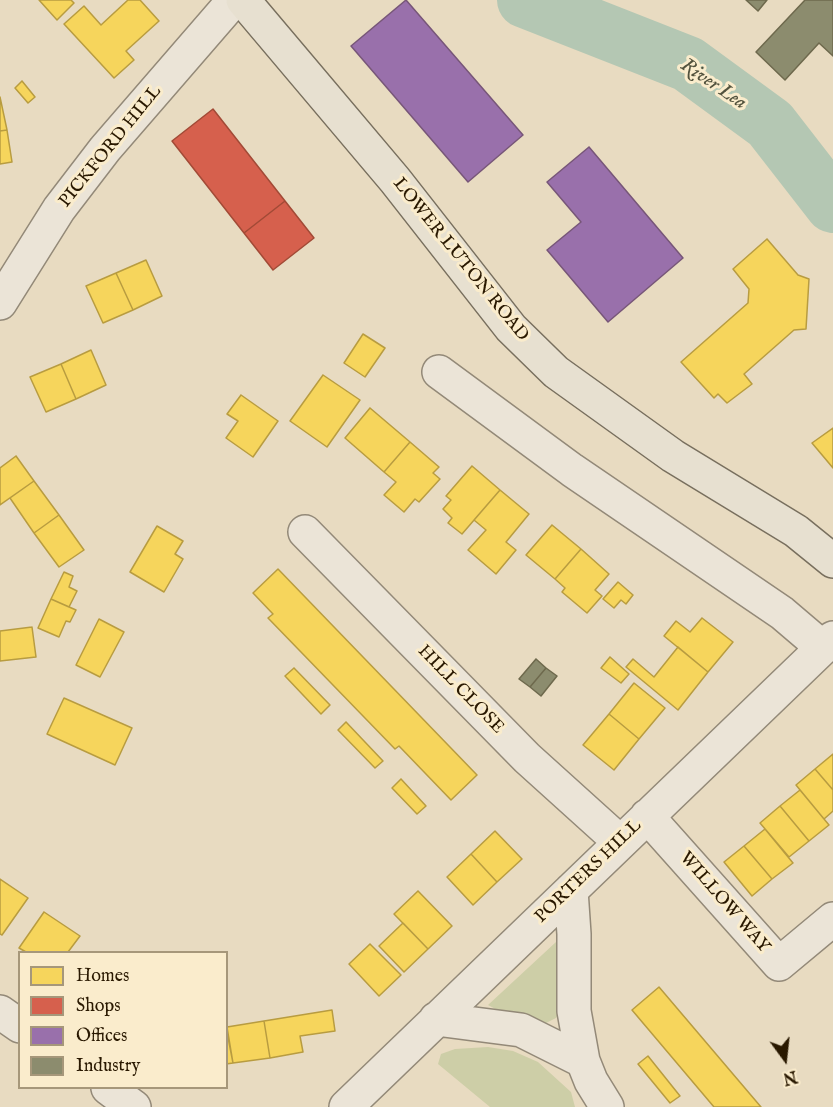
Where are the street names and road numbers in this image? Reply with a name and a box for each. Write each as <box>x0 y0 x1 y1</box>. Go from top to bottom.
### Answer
street label: PICKFORD HILL <box>55 82 167 212</box>
street label: LOWER LUTON ROAD <box>387 174 533 346</box>
street label: HILL CLOSE <box>412 641 508 739</box>
street label: PORTERS HILL <box>531 816 647 928</box>
street label: WILLOW WAY <box>674 848 774 958</box>

